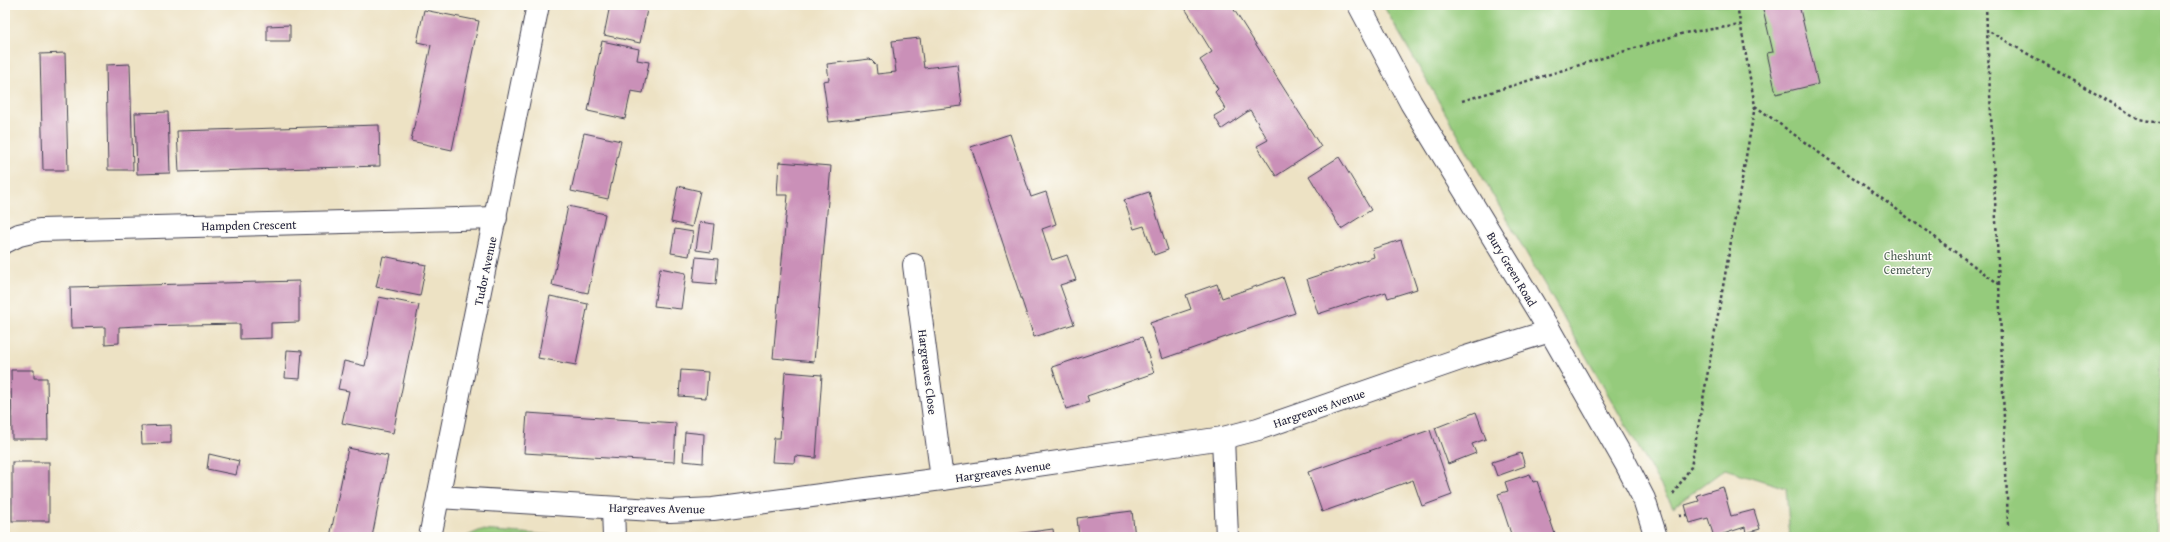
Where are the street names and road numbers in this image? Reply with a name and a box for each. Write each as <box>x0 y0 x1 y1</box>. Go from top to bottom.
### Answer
street label: Hampden Crescent <box>201 216 297 234</box>
street label: Bury Green Road <box>1483 228 1541 310</box>
street label: Tudor Avenue <box>469 235 501 307</box>
street label: Hargreaves Close <box>914 328 942 416</box>
street label: Hargreaves Avenue <box>1271 384 1368 432</box>
street label: Hargreaves Avenue <box>954 456 1052 486</box>
street label: Hargreaves Avenue <box>609 499 706 517</box>

